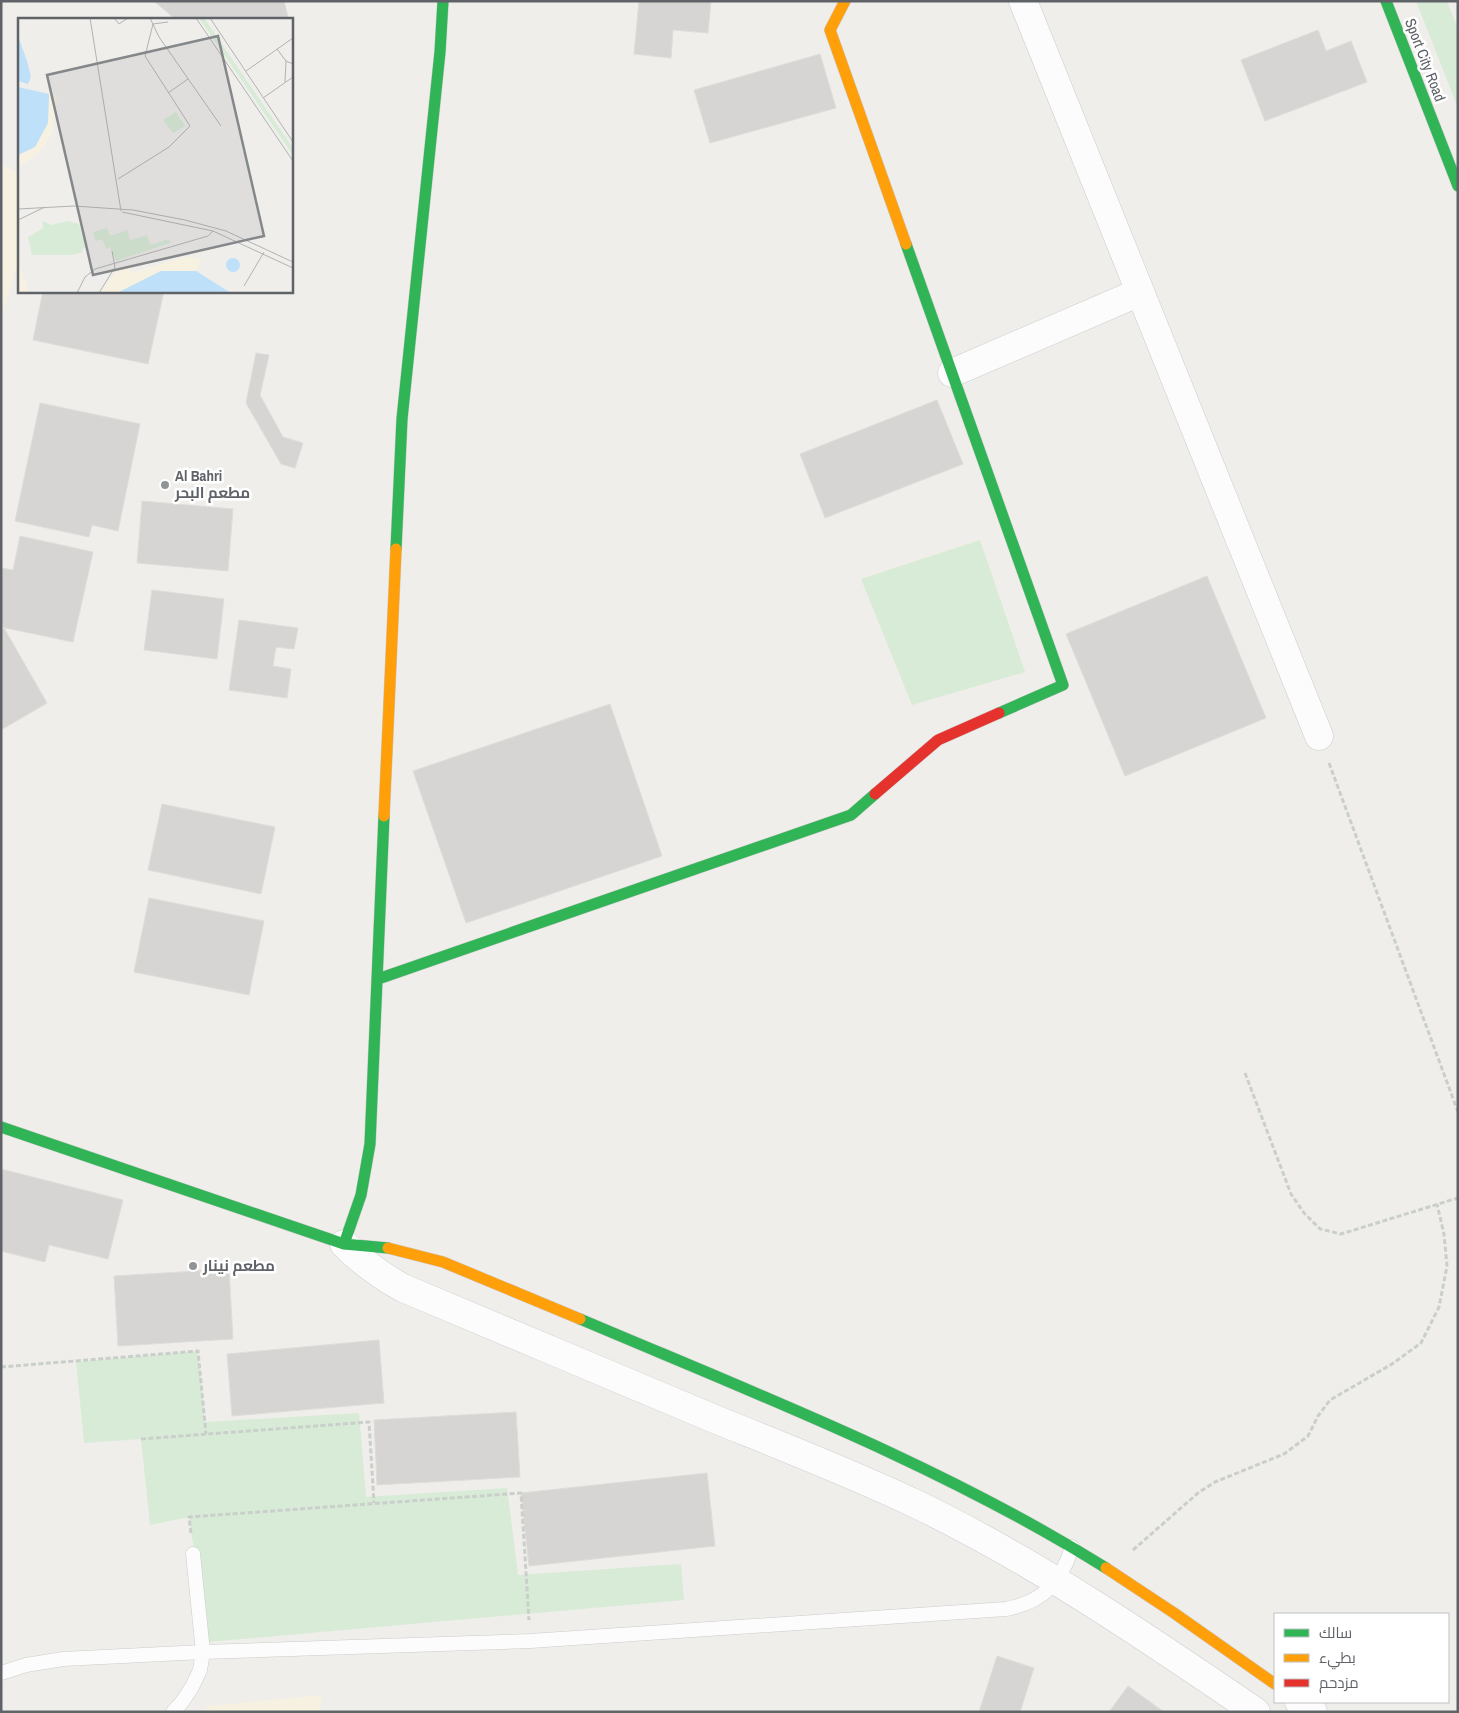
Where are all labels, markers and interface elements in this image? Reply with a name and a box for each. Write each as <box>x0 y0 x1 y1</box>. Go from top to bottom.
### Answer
street label: Sport City Road <box>1400 15 1451 104</box>
inset map <box>18 18 292 292</box>
place label: Al Bahri مطعم البحر <box>174 465 250 503</box>
marker: Al Bahri مطعم البحر <box>159 479 171 491</box>
place label: مطعم نينار <box>202 1255 275 1276</box>
marker: مطعم نينار <box>187 1260 199 1272</box>
legend <box>1274 1613 1449 1703</box>
text: سالك <box>1319 1622 1352 1643</box>
text: بطيء <box>1319 1647 1356 1670</box>
text: مزدحم <box>1319 1672 1359 1693</box>

